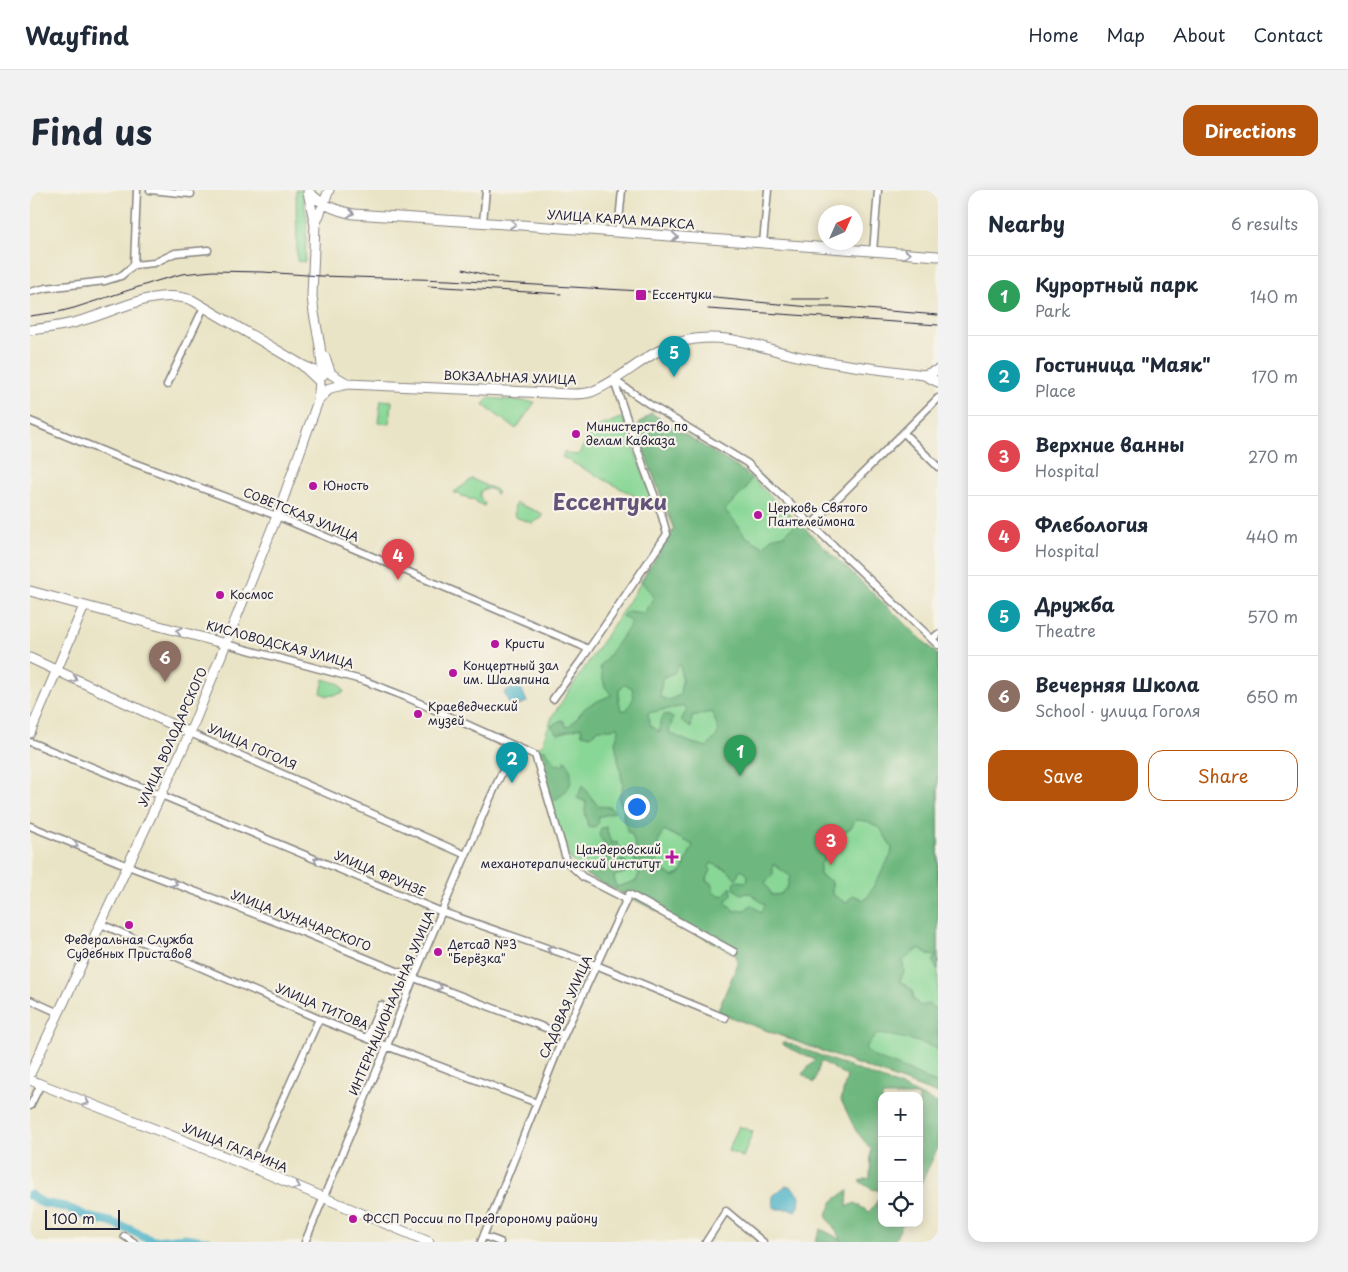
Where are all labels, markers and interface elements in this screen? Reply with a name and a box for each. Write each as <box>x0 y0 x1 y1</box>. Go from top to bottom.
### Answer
text: Wayfind <box>25 17 129 53</box>
text: Home <box>1028 21 1078 48</box>
text: Map <box>1106 21 1145 48</box>
text: About <box>1173 21 1225 48</box>
text: Contact <box>1253 21 1323 48</box>
text: Find us <box>30 104 152 157</box>
button: Directions <box>1183 105 1318 156</box>
street label: УЛИЦА КАРЛА МАРКСА <box>547 205 695 233</box>
north arrow <box>818 205 863 250</box>
one-way arrow <box>346 207 355 217</box>
text: Nearby <box>988 207 1065 239</box>
text: 6 results <box>1231 211 1298 235</box>
one-way arrow <box>509 219 517 230</box>
one-way arrow <box>671 231 679 242</box>
one-way arrow <box>903 248 911 259</box>
text: Курортный парк <box>1035 270 1198 298</box>
text: 1 <box>1000 284 1008 308</box>
text: 140 m <box>1250 284 1298 308</box>
place label: Ессентуки <box>652 285 712 303</box>
marker: Ессентуки <box>634 288 648 302</box>
text: Park <box>1035 298 1071 322</box>
pin: 5 <box>658 336 690 377</box>
text: Гостиница "Маяк" <box>1035 350 1211 378</box>
text: 2 <box>998 364 1010 388</box>
text: 170 m <box>1252 364 1298 388</box>
street label: ВОКЗАЛЬНАЯ УЛИЦА <box>443 366 577 388</box>
text: Place <box>1035 378 1076 402</box>
place label: Министерство по делам Кавказа <box>586 417 688 449</box>
marker: Министерство по делам Кавказа <box>570 428 582 440</box>
text: Верхние ванны <box>1035 430 1184 458</box>
text: 3 <box>999 444 1009 468</box>
text: 270 m <box>1248 444 1298 468</box>
text: Hospital <box>1035 458 1099 482</box>
place label: Юность <box>323 476 369 494</box>
marker: Юность <box>307 480 319 492</box>
street label: СОВЕТСКАЯ УЛИЦА <box>241 483 362 546</box>
district label: Ессентуки <box>553 484 667 517</box>
place label: Церковь Святого Пантелеймона <box>768 498 868 530</box>
marker: Церковь Святого Пантелеймона <box>752 509 764 521</box>
text: Флебология <box>1035 510 1149 538</box>
text: 4 <box>999 524 1009 548</box>
text: 440 m <box>1246 524 1298 548</box>
text: Hospital <box>1035 538 1099 562</box>
pin: 4 <box>382 539 414 580</box>
place label: Космос <box>230 585 274 603</box>
marker: Космос <box>214 589 226 601</box>
text: Дружба <box>1035 590 1115 618</box>
text: 5 <box>999 604 1009 628</box>
text: 570 m <box>1247 604 1298 628</box>
street label: КИСЛОВОДСКАЯ УЛИЦА <box>204 616 356 672</box>
text: Theatre <box>1035 618 1096 642</box>
one-way arrow <box>175 626 184 637</box>
place label: Кристи <box>505 634 545 652</box>
marker: Кристи <box>489 638 501 650</box>
pin: 6 <box>149 641 181 682</box>
place label: Концертный зал им. Шаляпина <box>463 656 559 688</box>
street label: УЛИЦА ВОЛОДАРСКОГО <box>133 664 211 809</box>
marker: Концертный зал им. Шаляпина <box>447 667 459 679</box>
text: Вечерняя Школа <box>1035 670 1200 698</box>
one-way arrow <box>69 673 78 683</box>
text: 6 <box>998 684 1010 708</box>
text: 650 m <box>1246 684 1298 708</box>
place label: Краеведческий музей <box>428 697 518 729</box>
text: School · улица Гоголя <box>1035 698 1201 722</box>
marker: Краеведческий музей <box>412 708 424 720</box>
street label: УЛИЦА ГОГОЛЯ <box>205 718 300 774</box>
pin: 1 <box>724 735 756 776</box>
pin: 2 <box>496 742 528 783</box>
button: Save <box>988 750 1138 801</box>
button: Share <box>1148 750 1298 801</box>
your location <box>624 794 650 820</box>
pin: 3 <box>815 824 847 865</box>
one-way arrow <box>70 838 79 849</box>
place label: Цандеровский механотерапический институт <box>481 840 661 872</box>
street label: УЛИЦА ФРУНЗЕ <box>332 846 429 900</box>
marker: Цандеровский механотерапический институт <box>665 850 679 864</box>
one-way arrow <box>313 856 322 866</box>
one-way arrow <box>169 877 178 887</box>
street label: УЛИЦА ЛУНАЧАРСКОГО <box>229 885 374 955</box>
street label: ИНТЕРНАЦИОНАЛЬНАЯ УЛИЦА <box>344 907 438 1098</box>
marker: Федеральная Служба Судебных Приставов <box>123 919 135 931</box>
place label: Федеральная Служба Судебных Приставов <box>64 930 194 962</box>
place label: Детсад №3 "Берёзка" <box>447 935 517 967</box>
one-way arrow <box>546 945 555 955</box>
marker: Детсад №3 "Берёзка" <box>432 946 444 958</box>
street label: САДОВАЯ УЛИЦА <box>534 952 596 1061</box>
street label: УЛИЦА ТИТОВА <box>273 978 372 1034</box>
one-way arrow <box>435 981 443 991</box>
map controls <box>878 1092 923 1227</box>
button: + <box>878 1092 923 1137</box>
one-way arrow <box>82 1096 90 1106</box>
street label: УЛИЦА ГАГАРИНА <box>180 1118 291 1176</box>
button: − <box>878 1137 923 1182</box>
one-way arrow <box>293 1181 301 1191</box>
button: locate <box>878 1182 923 1227</box>
scale bar <box>45 1207 120 1230</box>
text: 100 m <box>52 1208 95 1229</box>
place label: ФССП России по Предгороному району <box>363 1209 598 1227</box>
marker: ФССП России по Предгороному району <box>347 1213 359 1225</box>

